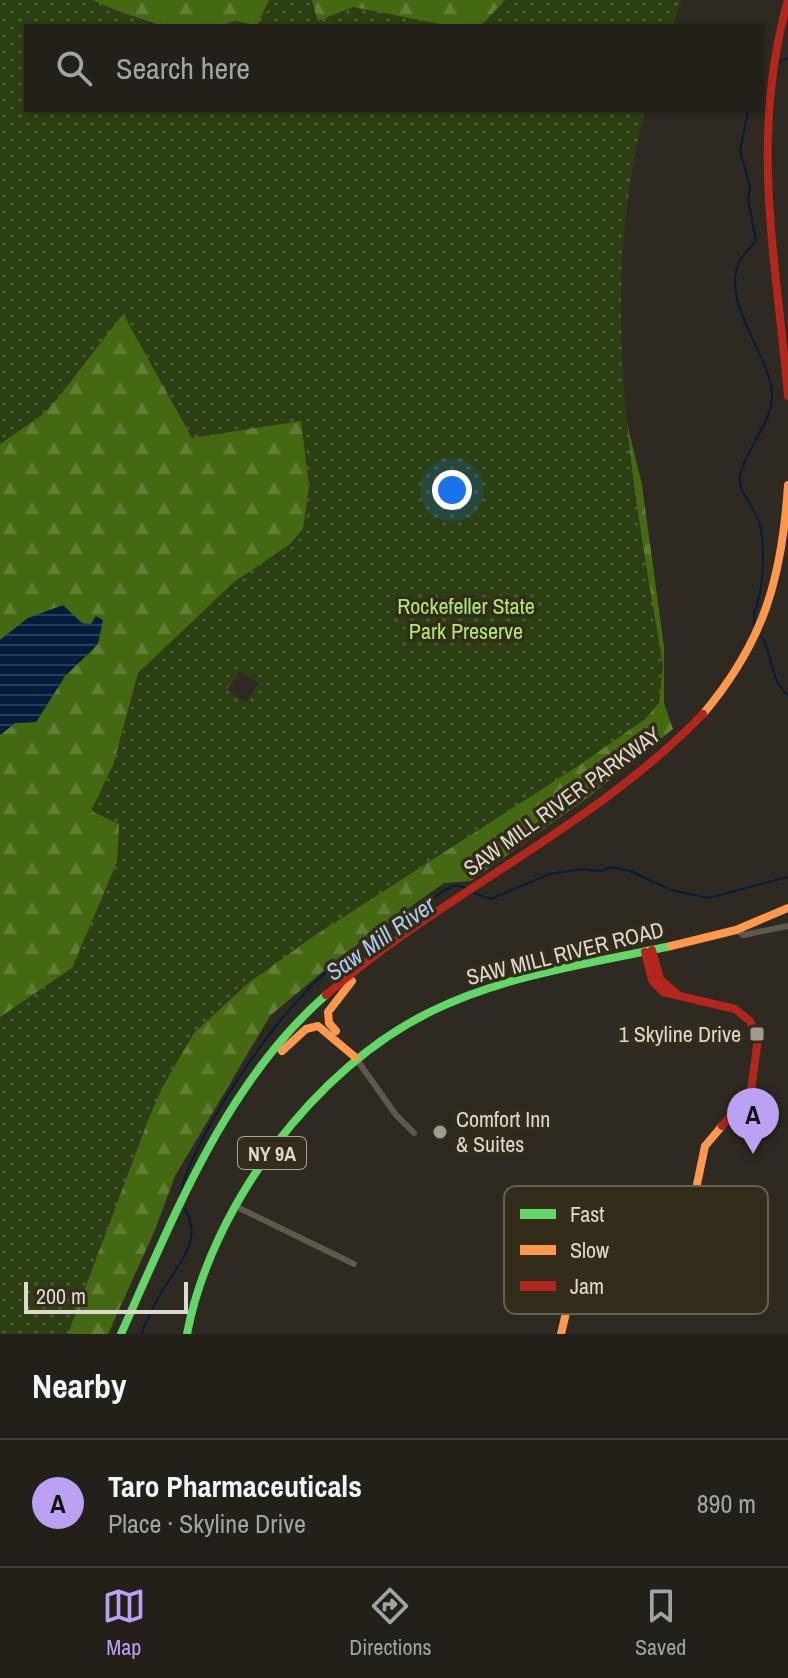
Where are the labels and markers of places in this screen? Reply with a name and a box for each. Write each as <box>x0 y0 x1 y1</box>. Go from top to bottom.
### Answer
place label: 1 Skyline Drive <box>619 1019 741 1049</box>
marker: 1 Skyline Drive <box>748 1025 766 1043</box>
pin: A <box>727 1088 779 1154</box>
place label: Comfort Inn & Suites <box>456 1104 550 1159</box>
marker: Comfort Inn & Suites <box>431 1123 449 1141</box>

